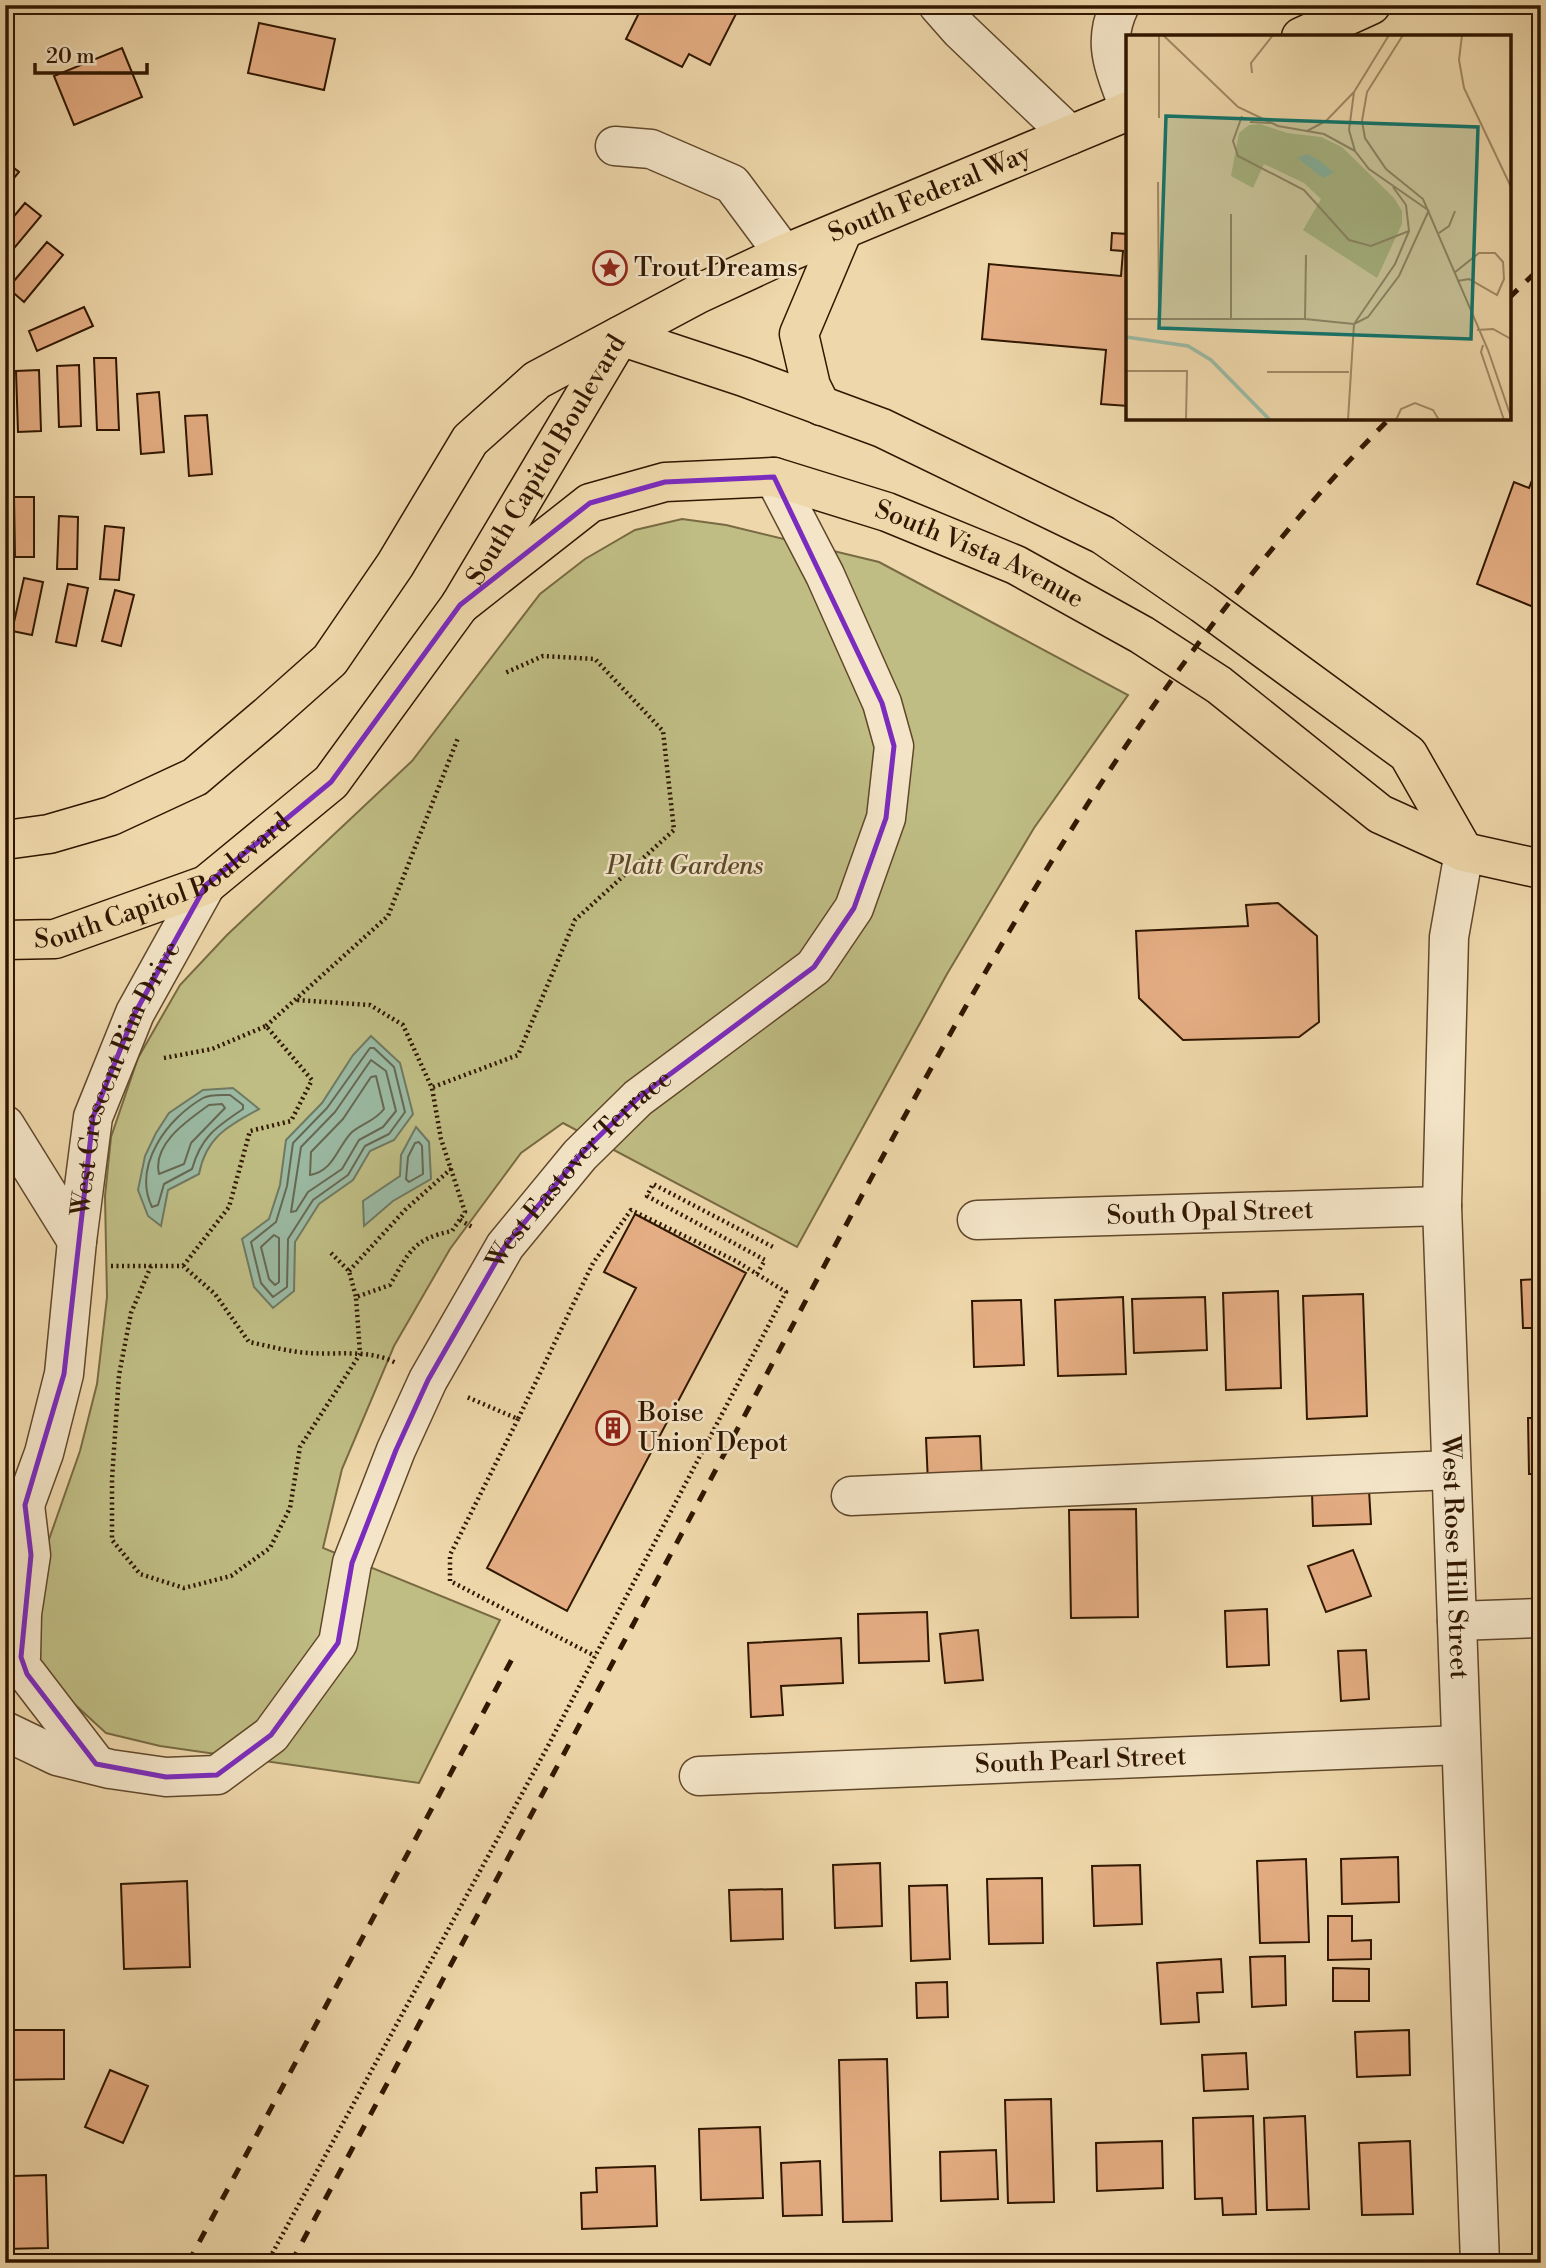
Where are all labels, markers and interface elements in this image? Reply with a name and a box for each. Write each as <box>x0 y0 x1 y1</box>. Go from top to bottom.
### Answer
scale bar <box>35 32 147 76</box>
inset map <box>1126 35 1511 420</box>
text: 20 m <box>46 44 95 70</box>
street label: South Federal Way <box>824 137 1036 250</box>
place icon: Trout Dreams <box>591 249 629 287</box>
place label: Trout Dreams <box>634 252 798 284</box>
street label: South Capitol Boulevard <box>459 329 633 591</box>
street label: South Vista Avenue <box>871 493 1089 615</box>
street label: South Capitol Boulevard <box>34 806 297 956</box>
park label: Platt Gardens <box>605 850 764 882</box>
street label: West Crescent Rim Drive <box>64 935 188 1219</box>
street label: West Eastover Terrace <box>479 1062 678 1275</box>
street label: South Opal Street <box>1106 1194 1314 1232</box>
place label: Boise Union Depot <box>637 1397 788 1459</box>
building icon: Boise Union Depot <box>594 1409 632 1447</box>
street label: West Rose Hill Street <box>1434 1434 1475 1680</box>
street label: South Pearl Street <box>974 1740 1187 1781</box>

